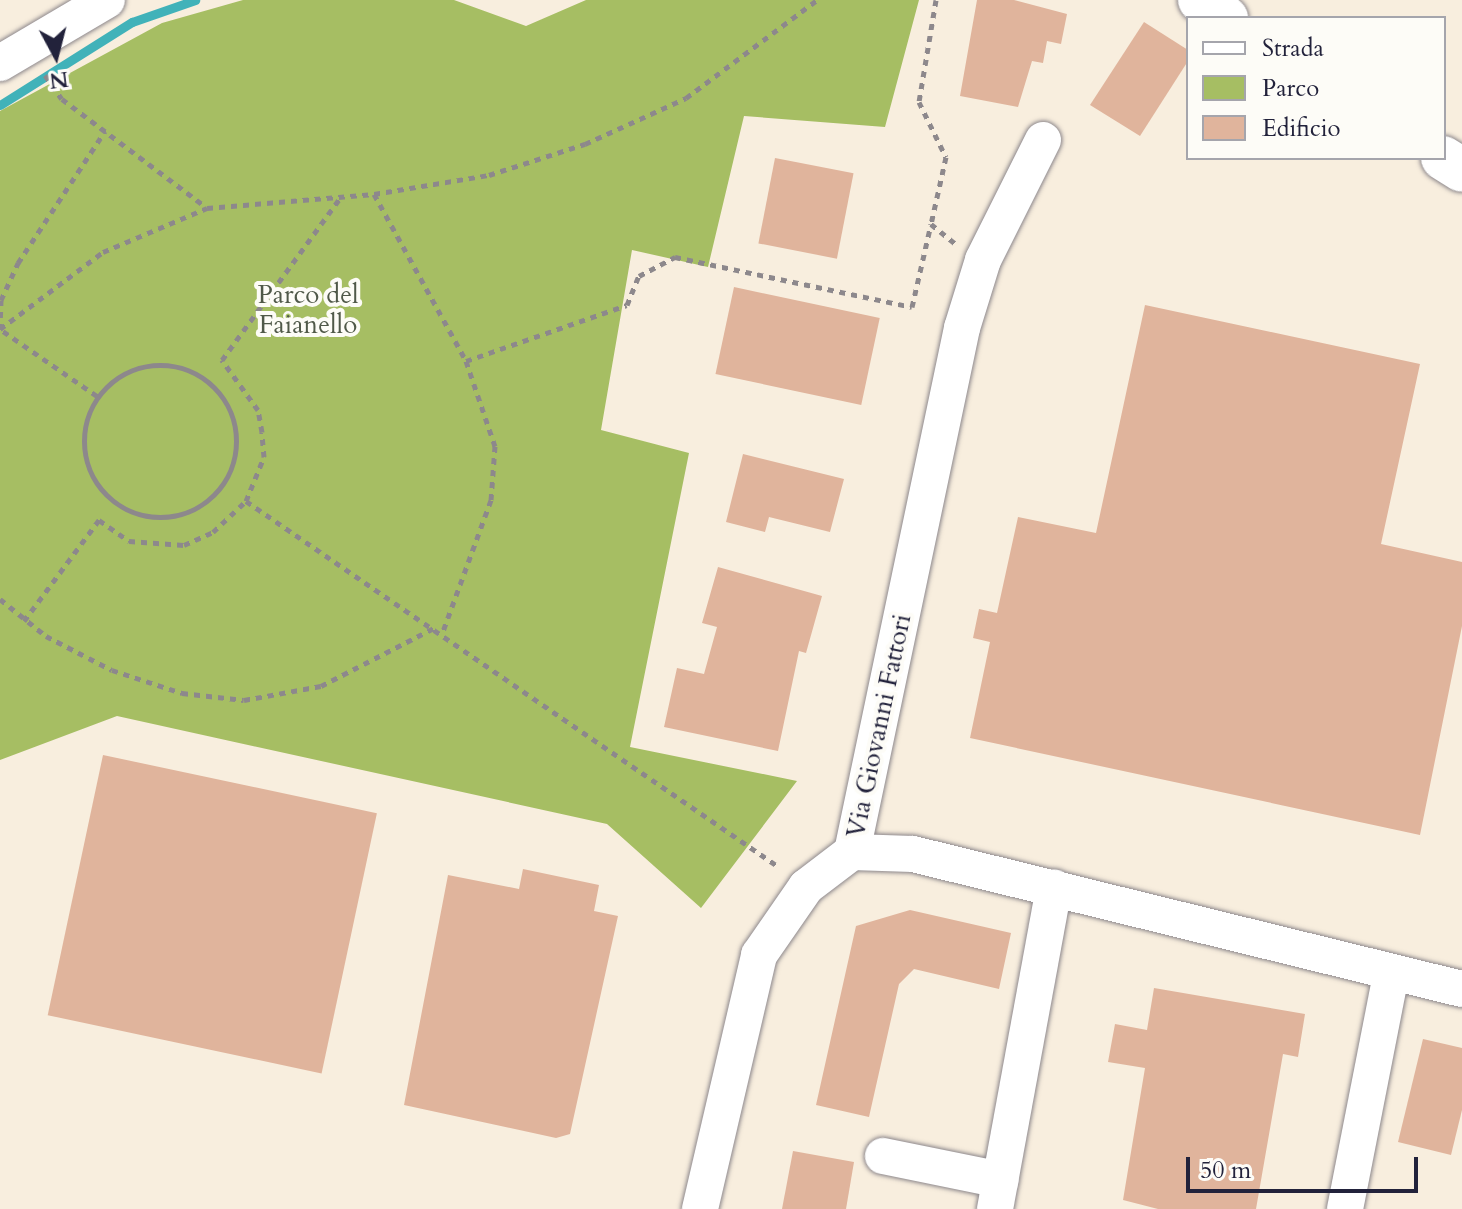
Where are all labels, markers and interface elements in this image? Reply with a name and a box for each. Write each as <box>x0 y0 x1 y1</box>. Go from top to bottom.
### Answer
north arrow <box>16 16 96 96</box>
legend <box>1186 16 1446 160</box>
text: Strada <box>1262 32 1324 65</box>
text: N <box>48 64 70 96</box>
text: Parco <box>1262 72 1319 105</box>
text: Edificio <box>1262 112 1341 145</box>
park label: Parco del Faianello <box>257 279 359 340</box>
street label: Via Giovanni Fattori <box>840 611 918 841</box>
scale bar <box>1190 1141 1422 1191</box>
text: 50 m <box>1200 1154 1251 1187</box>

